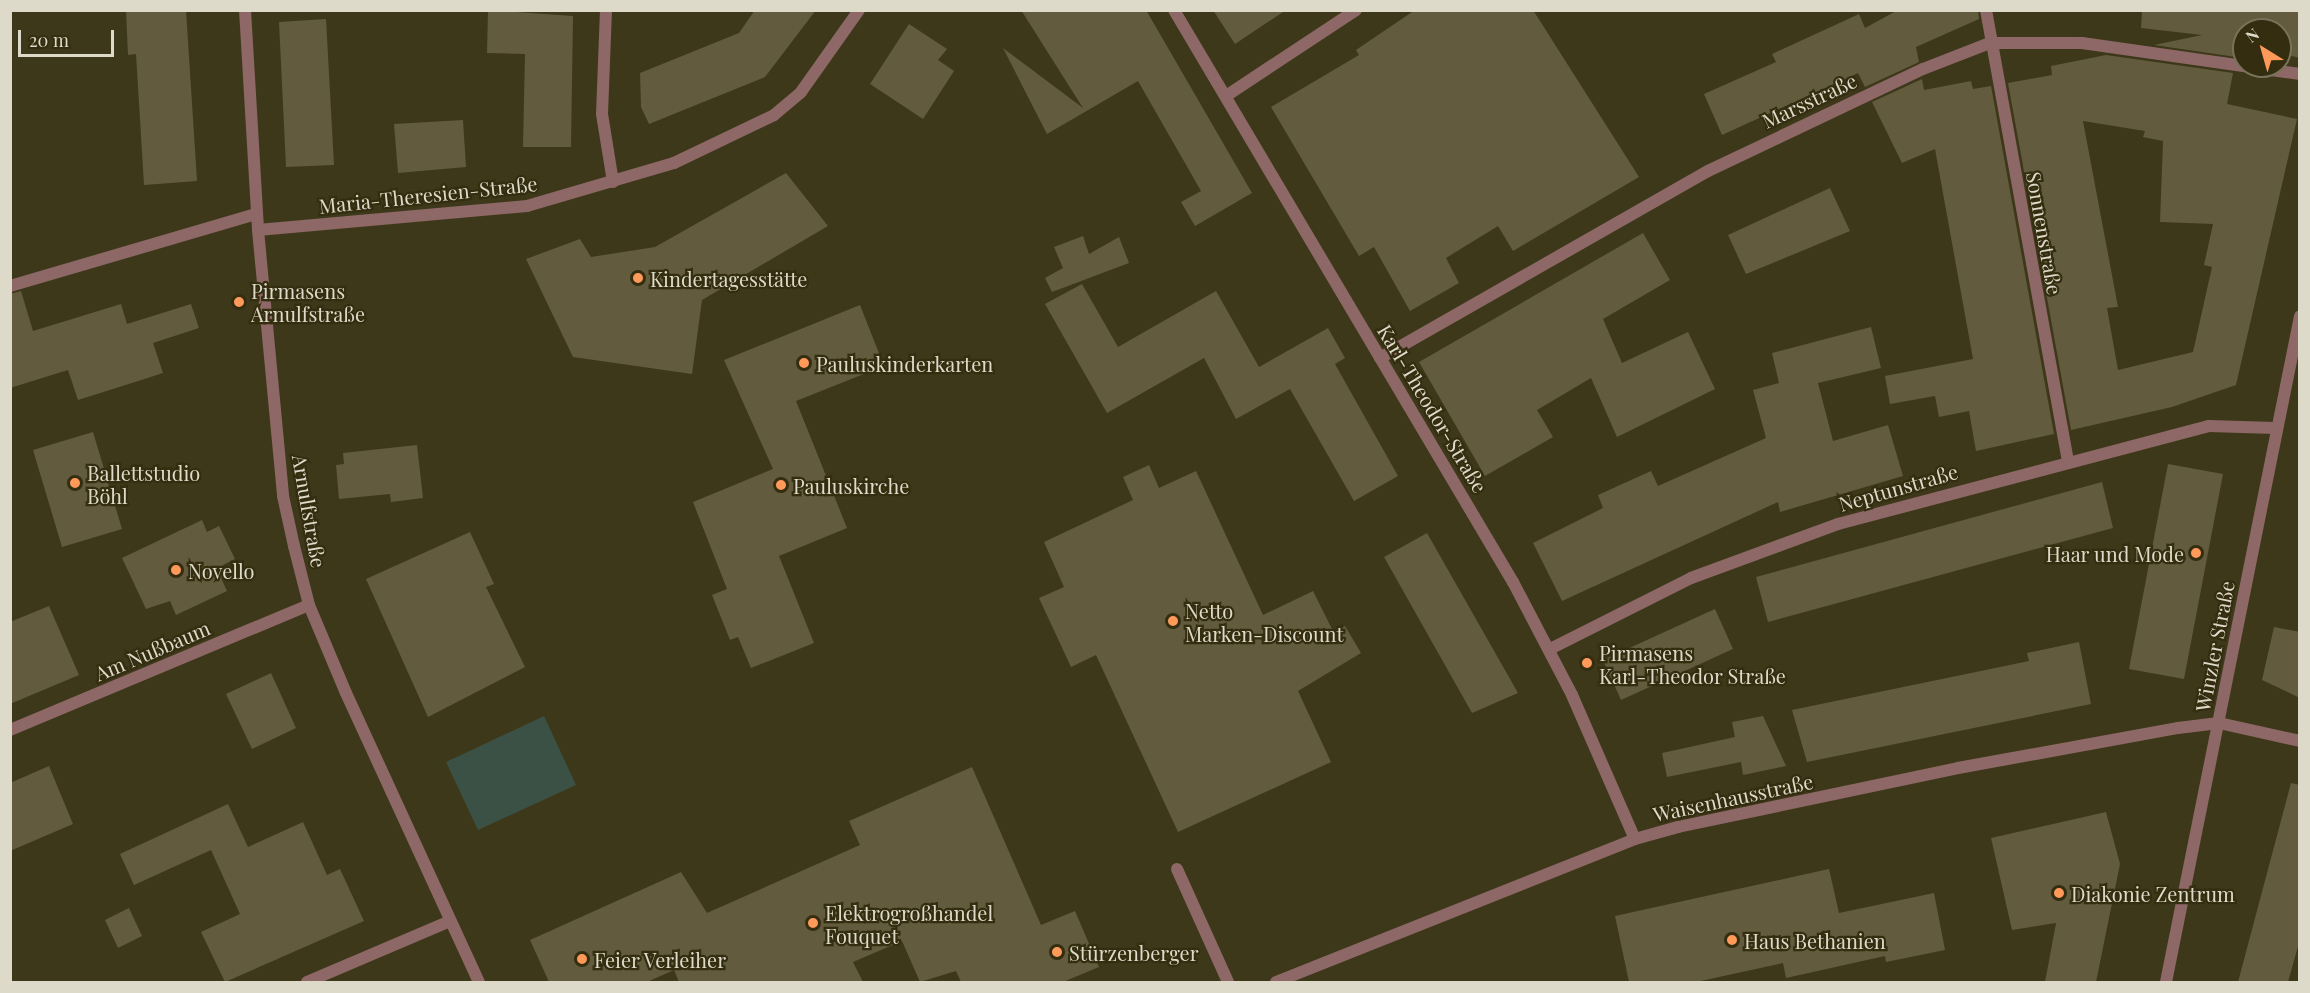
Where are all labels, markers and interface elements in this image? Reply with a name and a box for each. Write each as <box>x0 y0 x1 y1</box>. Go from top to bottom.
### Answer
scale bar <box>21 18 117 56</box>
north arrow <box>2232 18 2292 78</box>
text: N <box>2241 23 2263 47</box>
text: 20 m <box>29 28 69 52</box>
street label: Marsstraße <box>1758 68 1860 132</box>
street label: Sonnenstraße <box>2022 170 2068 296</box>
street label: Maria-Theresien-Straße <box>318 171 538 217</box>
place label: Kindertagesstätte <box>650 266 807 290</box>
marker: Kindertagesstätte <box>631 271 645 285</box>
place label: Pirmasens Arnulfstraße <box>251 278 365 325</box>
marker: Pirmasens Arnulfstraße <box>232 295 246 309</box>
street label: Karl-Theodor-Straße <box>1373 320 1493 496</box>
place label: Pauluskinderkarten <box>816 351 993 375</box>
marker: Pauluskinderkarten <box>797 356 811 370</box>
street label: Arnulfstraße <box>288 453 332 569</box>
street label: Neptunstraße <box>1836 459 1960 515</box>
place label: Ballettstudio Böhl <box>87 460 200 507</box>
place label: Pauluskirche <box>793 473 909 497</box>
marker: Ballettstudio Böhl <box>68 476 82 490</box>
marker: Pauluskirche <box>774 478 788 492</box>
place label: Haar und Mode <box>2045 541 2184 565</box>
marker: Haar und Mode <box>2189 546 2203 560</box>
place label: Novello <box>188 558 254 582</box>
marker: Novello <box>169 563 183 577</box>
street label: Winzler Straße <box>2190 578 2238 714</box>
place label: Netto Marken-Discount <box>1185 598 1344 645</box>
marker: Netto Marken-Discount <box>1166 614 1180 628</box>
street label: Am Nußbaum <box>91 615 213 685</box>
place label: Pirmasens Karl-Theodor Straße <box>1599 640 1786 687</box>
marker: Pirmasens Karl-Theodor Straße <box>1580 656 1594 670</box>
street label: Waisenhausstraße <box>1651 768 1815 826</box>
place label: Diakonie Zentrum <box>2071 881 2235 905</box>
marker: Diakonie Zentrum <box>2052 886 2066 900</box>
place label: Elektrogroßhandel Fouquet <box>825 900 993 947</box>
marker: Elektrogroßhandel Fouquet <box>806 916 820 930</box>
place label: Haus Bethanien <box>1744 928 1886 952</box>
marker: Haus Bethanien <box>1725 933 1739 947</box>
place label: Stürzenberger <box>1069 940 1199 964</box>
marker: Stürzenberger <box>1050 945 1064 959</box>
place label: Feier Verleiher <box>594 947 727 971</box>
marker: Feier Verleiher <box>575 952 589 966</box>

